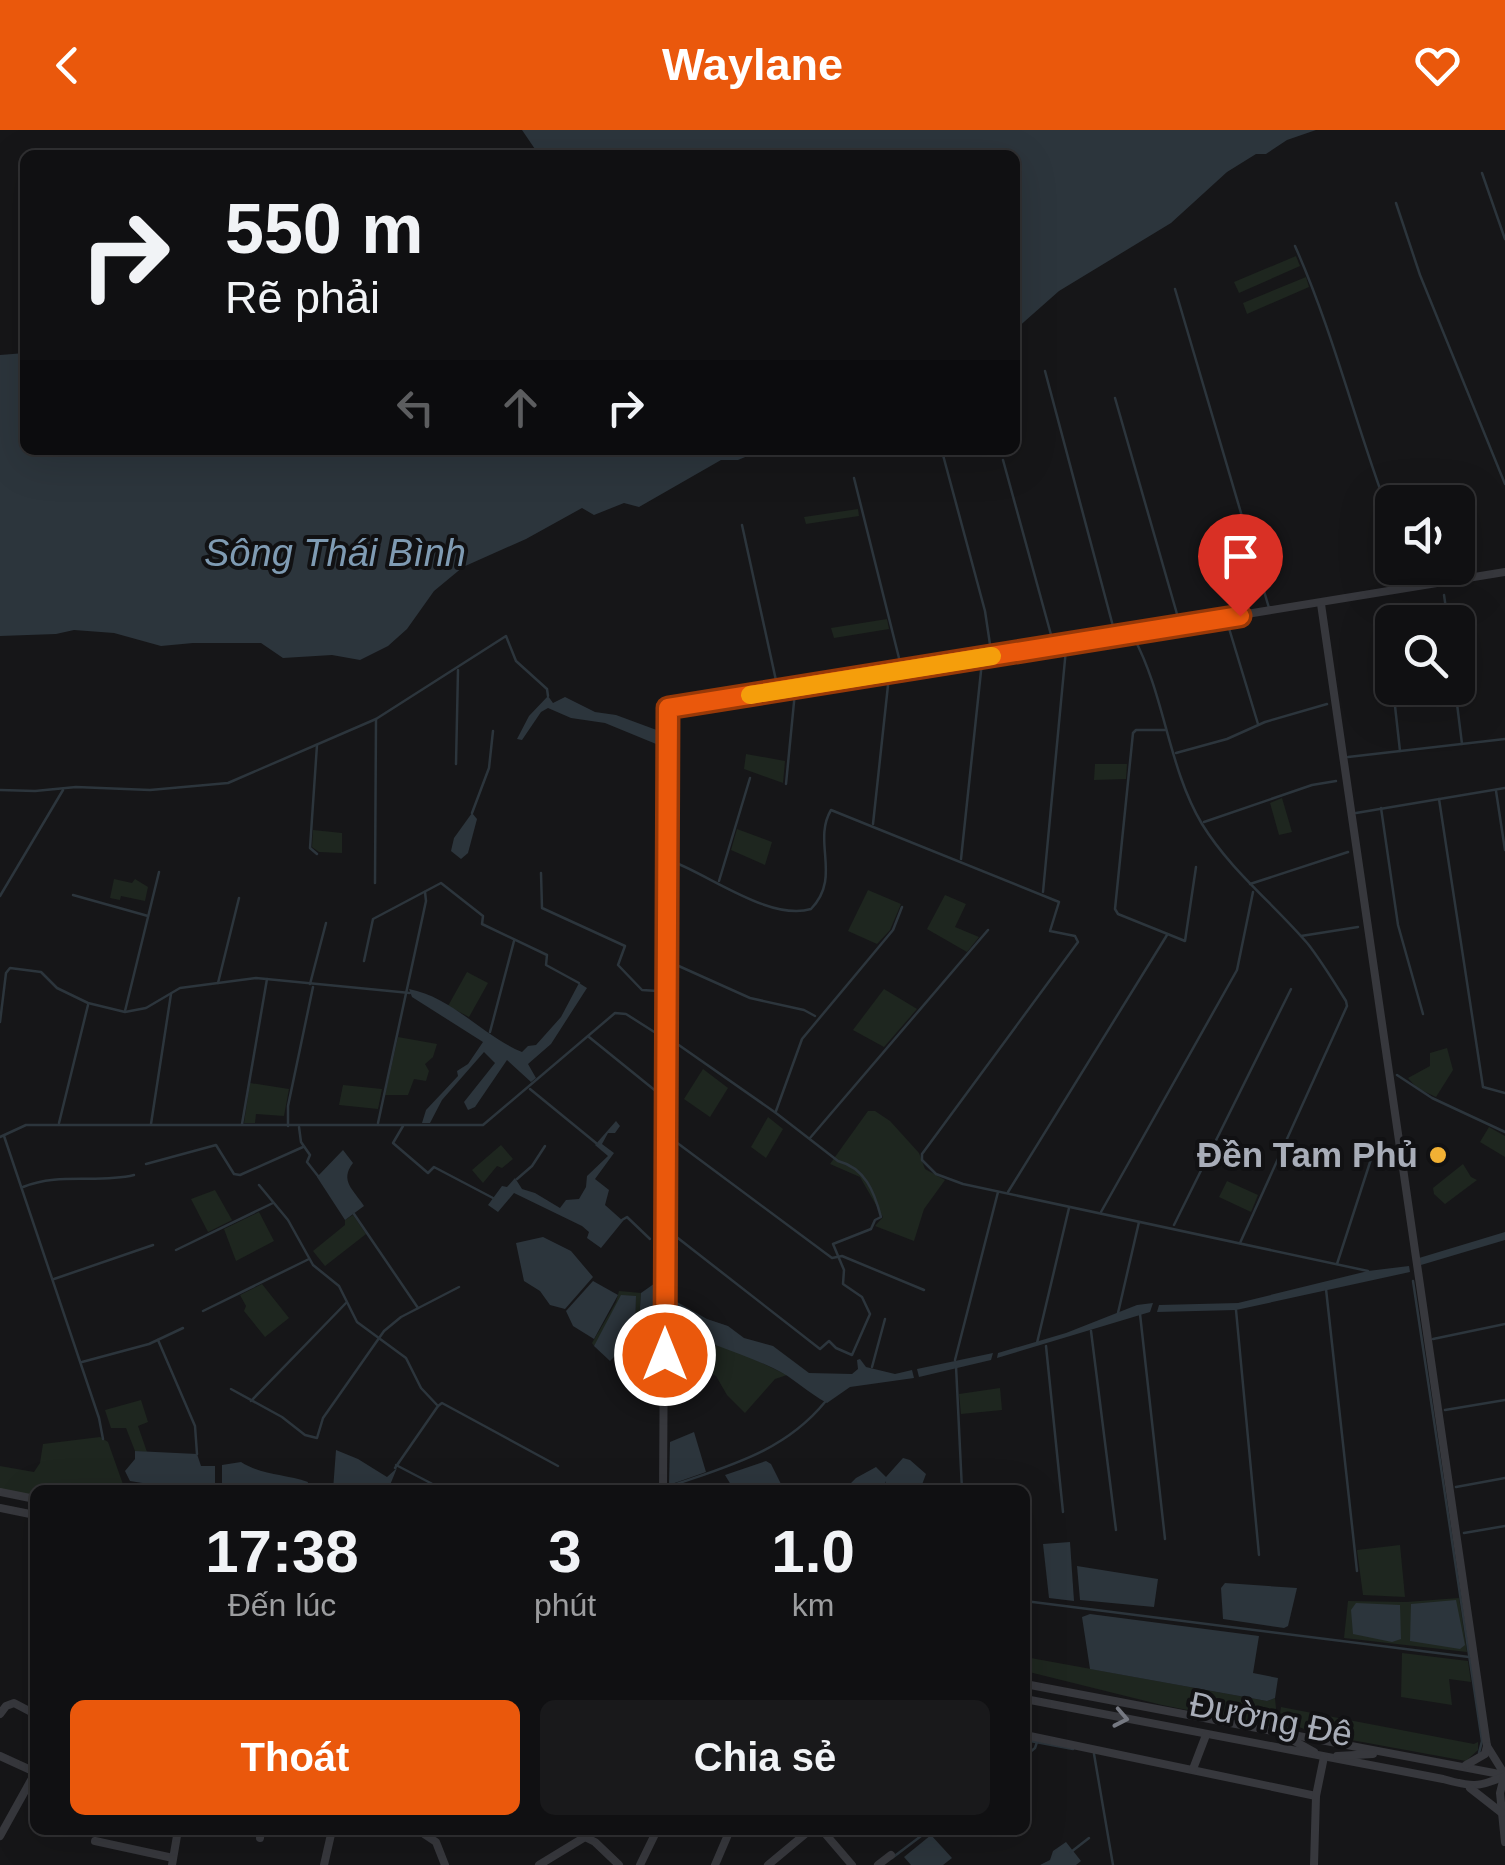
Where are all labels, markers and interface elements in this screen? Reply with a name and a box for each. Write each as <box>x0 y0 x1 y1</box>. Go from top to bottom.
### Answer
icon: back <box>40 38 95 93</box>
icon: heart <box>1410 38 1465 93</box>
text: Waylane <box>662 39 843 90</box>
icon: right <box>60 190 190 320</box>
text: 550 m <box>225 190 423 268</box>
text: Rẽ phải <box>225 272 380 323</box>
icon: left <box>388 380 443 435</box>
icon: ahead <box>493 380 548 435</box>
icon: right <box>598 380 653 435</box>
map controls <box>1375 485 1475 705</box>
button: sound <box>1375 485 1475 585</box>
pin <box>1198 514 1283 617</box>
icon: arrive <box>1213 529 1268 584</box>
water label: Sông Thái Bình <box>204 532 466 574</box>
button: search <box>1375 605 1475 705</box>
place label: Đền Tam Phủ <box>1197 1135 1418 1174</box>
marker: Đền Tam Phủ <box>1427 1144 1449 1166</box>
position arrow <box>613 1303 717 1407</box>
text: 17:38 <box>205 1518 359 1585</box>
text: 3 <box>548 1518 582 1585</box>
text: 1.0 <box>771 1518 855 1585</box>
text: Đến lúc <box>228 1587 336 1623</box>
text: phút <box>534 1587 596 1623</box>
text: km <box>792 1587 834 1623</box>
street label: Đường Đê <box>1186 1684 1356 1753</box>
button: Thoát <box>70 1700 520 1815</box>
button: Chia sẻ <box>540 1700 990 1815</box>
one-way arrow <box>1112 1706 1129 1727</box>

